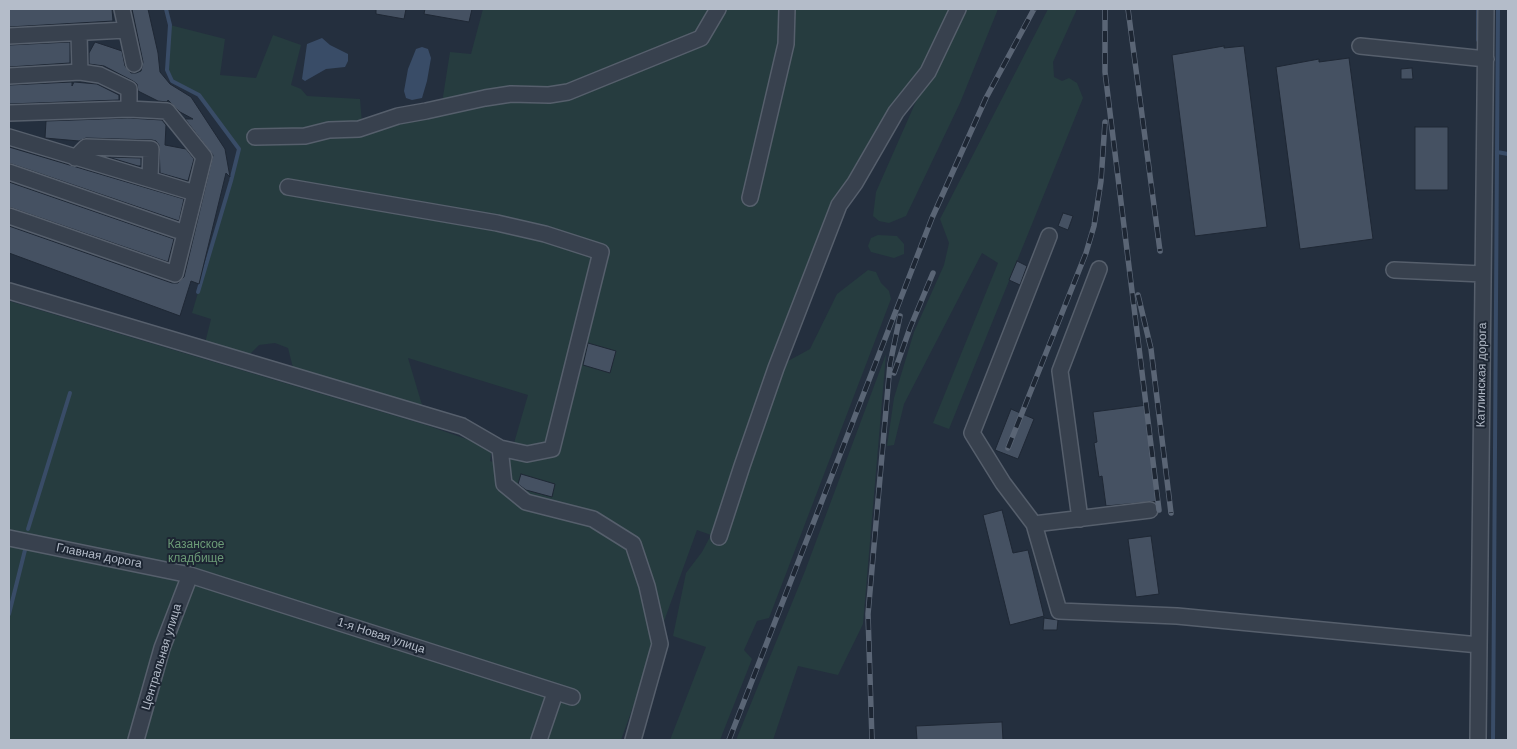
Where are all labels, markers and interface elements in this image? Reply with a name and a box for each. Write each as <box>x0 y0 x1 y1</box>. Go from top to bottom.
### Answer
street label: Катлинская дорога <box>1474 322 1490 428</box>
park label: Казанское кладбище <box>167 538 225 566</box>
street label: Главная дорога <box>55 541 143 571</box>
street label: Центральная улица <box>139 602 185 712</box>
street label: 1-я Новая улица <box>335 615 427 657</box>

